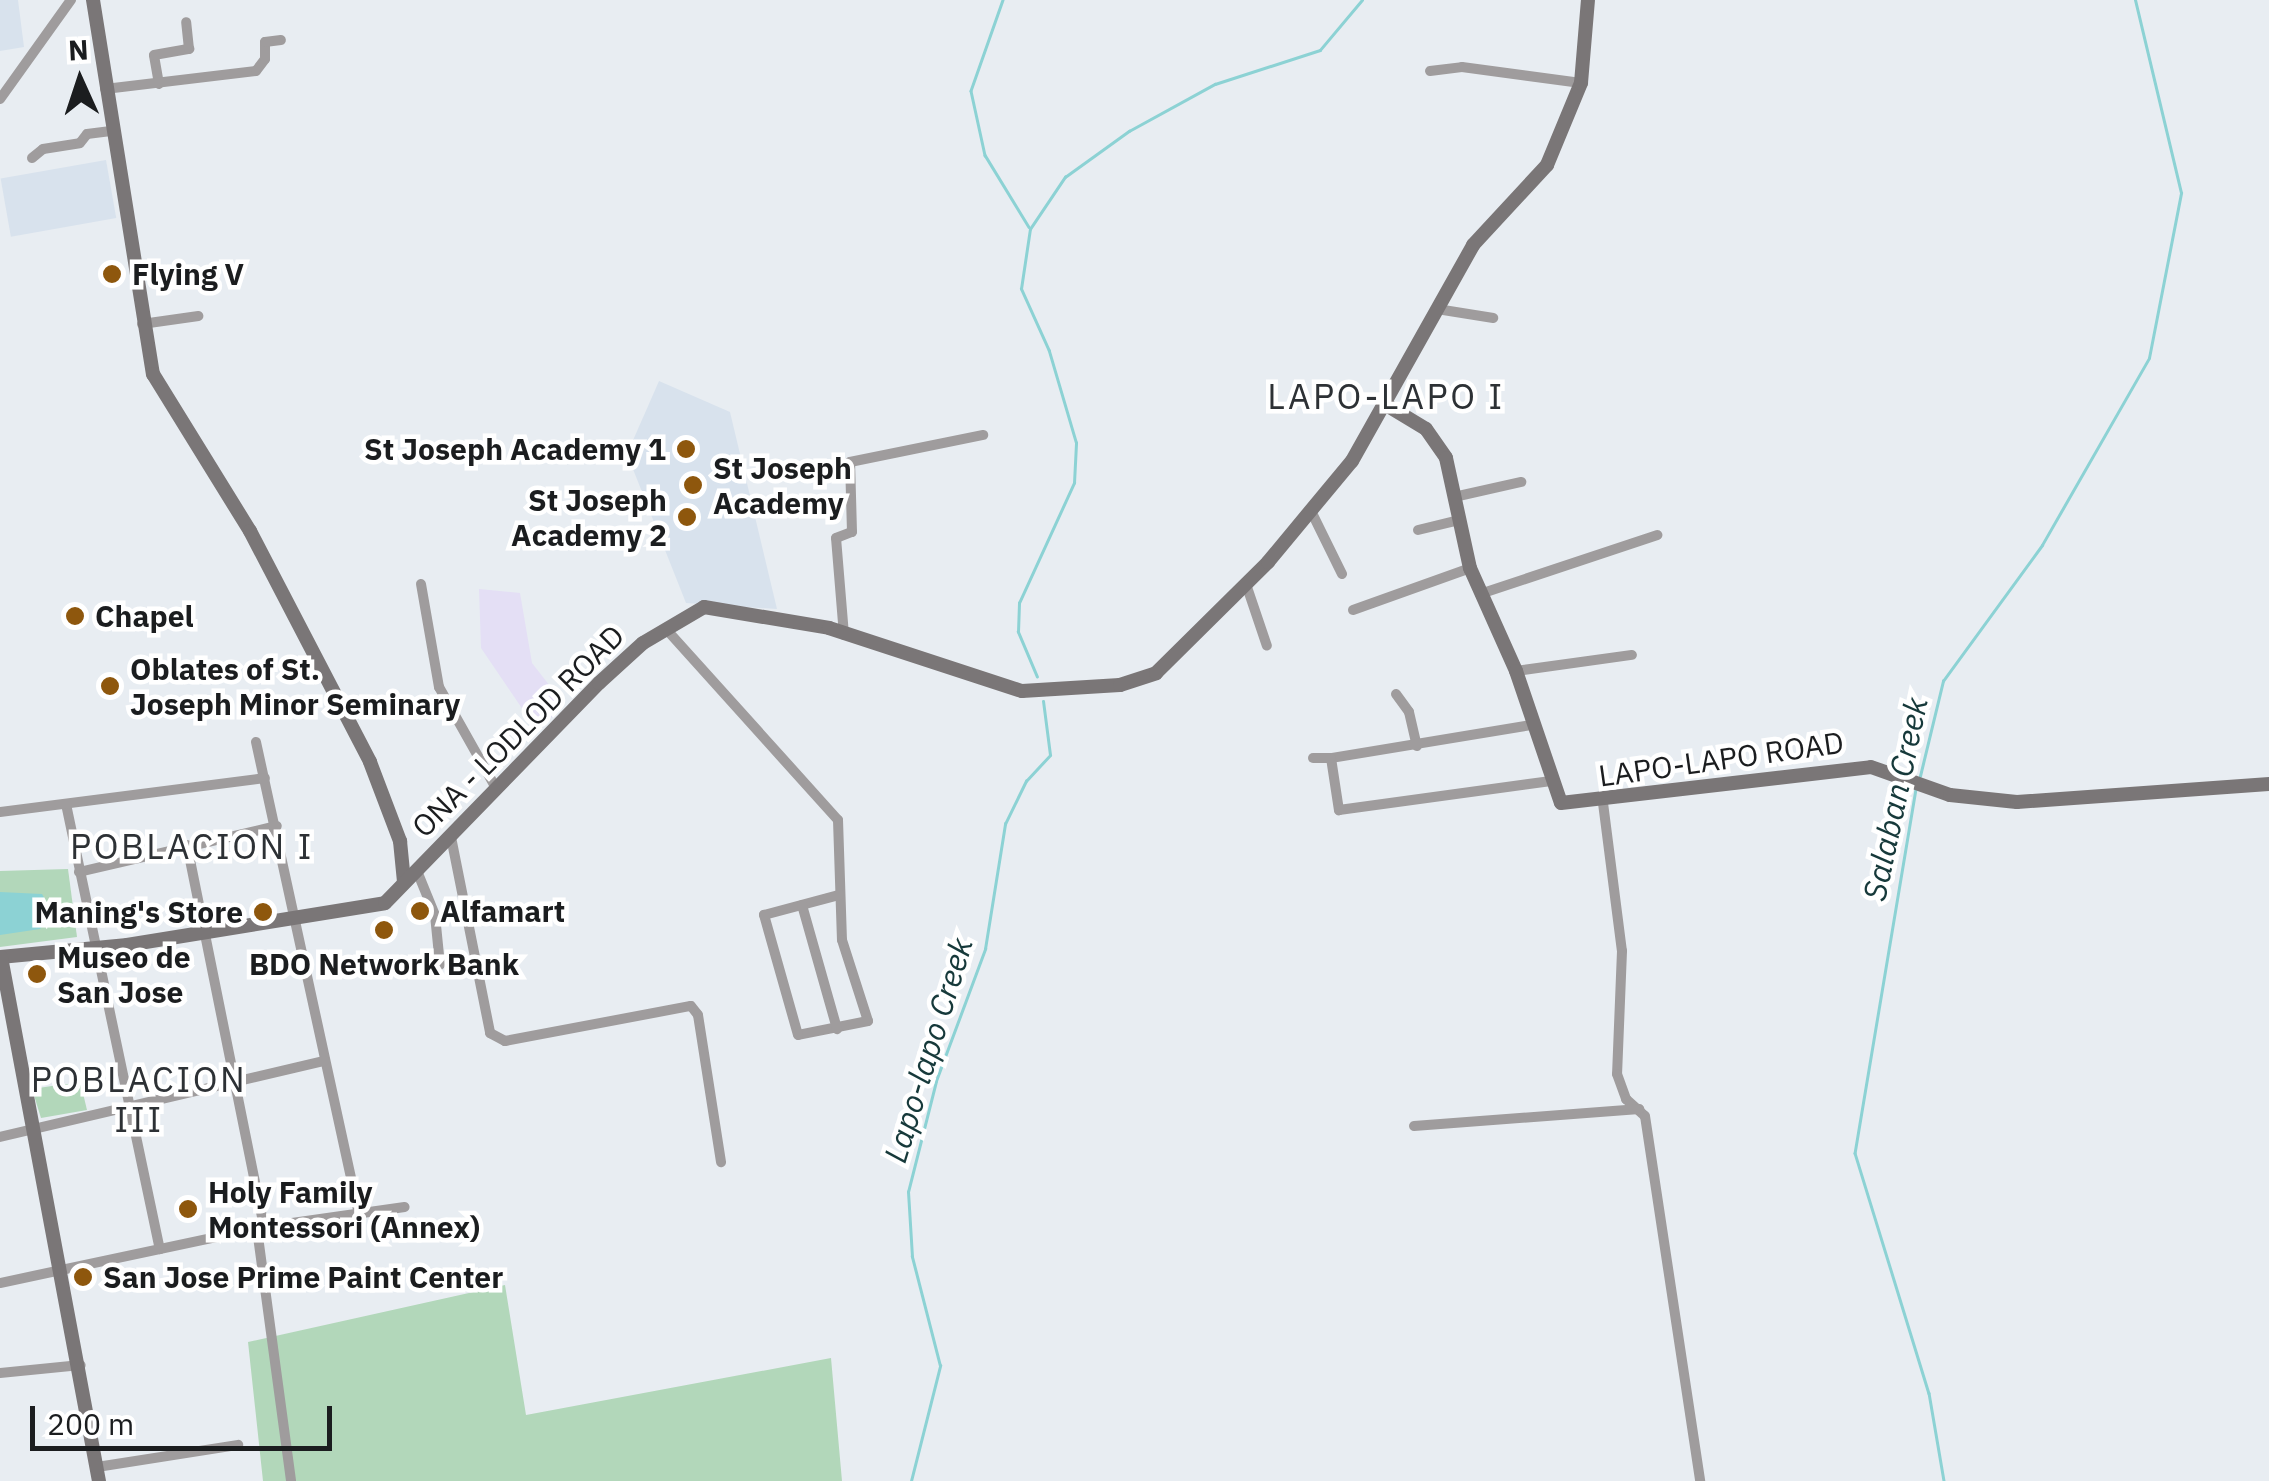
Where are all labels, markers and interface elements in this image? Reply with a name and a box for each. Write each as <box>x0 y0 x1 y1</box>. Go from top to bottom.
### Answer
north arrow <box>30 30 130 130</box>
text: N <box>67 31 89 69</box>
place label: Flying V <box>132 256 244 292</box>
marker: Flying V <box>101 263 123 285</box>
district label: LAPO-LAPO I <box>1267 375 1505 417</box>
place label: St Joseph Academy 1 <box>364 431 666 467</box>
marker: St Joseph Academy 1 <box>675 438 697 460</box>
place label: St Joseph Academy <box>713 450 852 520</box>
marker: St Joseph Academy <box>682 474 704 496</box>
place label: St Joseph Academy 2 <box>511 482 667 552</box>
marker: St Joseph Academy 2 <box>676 506 698 528</box>
place label: Chapel <box>95 598 194 634</box>
marker: Chapel <box>64 605 86 627</box>
street label: ONA - LODLOD ROAD <box>405 618 631 844</box>
place label: Oblates of St. Joseph Minor Seminary <box>130 651 460 722</box>
marker: Oblates of St. Joseph Minor Seminary <box>99 675 121 697</box>
water label: Salaban Creek <box>1855 694 1935 904</box>
street label: LAPO-LAPO ROAD <box>1596 724 1846 794</box>
district label: POBLACION I <box>70 825 314 867</box>
place label: Alfamart <box>440 893 565 929</box>
place label: Maning's Store <box>34 894 243 930</box>
marker: Alfamart <box>409 900 431 922</box>
marker: Maning's Store <box>252 901 274 923</box>
marker: BDO Network Bank <box>373 919 395 941</box>
water label: Lapo-lapo Creek <box>876 933 980 1167</box>
place label: Museo de San Jose <box>57 939 191 1010</box>
place label: BDO Network Bank <box>249 946 519 982</box>
marker: Museo de San Jose <box>26 963 48 985</box>
district label: POBLACION III <box>31 1058 247 1140</box>
place label: Holy Family Montessori (Annex) <box>208 1174 480 1244</box>
marker: Holy Family Montessori (Annex) <box>177 1198 199 1220</box>
place label: San Jose Prime Paint Center <box>103 1259 503 1295</box>
marker: San Jose Prime Paint Center <box>72 1266 94 1288</box>
scale bar <box>35 1386 338 1448</box>
text: 200 m <box>47 1404 134 1443</box>

